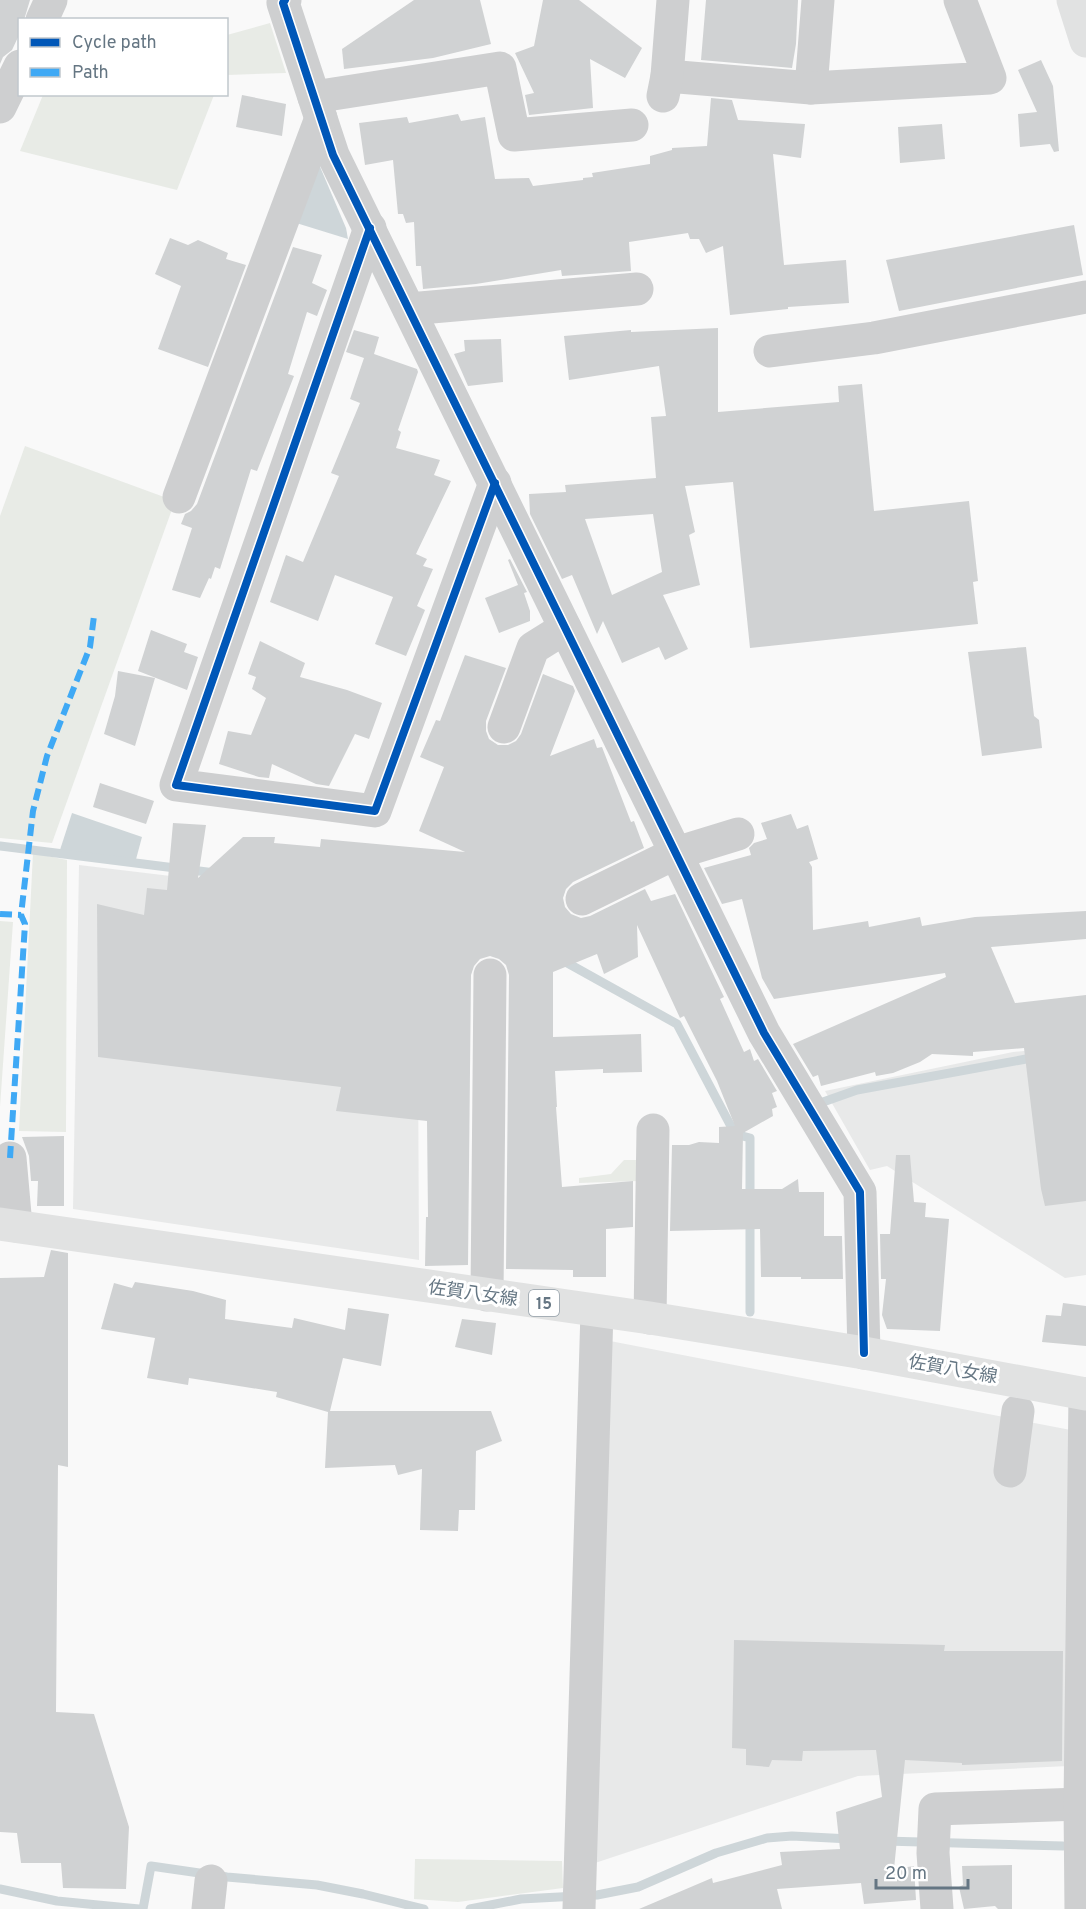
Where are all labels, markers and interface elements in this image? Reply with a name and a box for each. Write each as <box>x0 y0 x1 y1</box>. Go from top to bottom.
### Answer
legend <box>18 18 228 96</box>
text: Cycle path <box>72 32 157 55</box>
text: Path <box>72 62 109 85</box>
street label: 佐賀八女線 <box>427 1277 519 1312</box>
road number: 15 <box>529 1290 559 1316</box>
street label: 佐賀八女線 <box>906 1351 999 1390</box>
scale bar <box>876 1852 968 1890</box>
text: 20 m <box>885 1863 927 1886</box>

